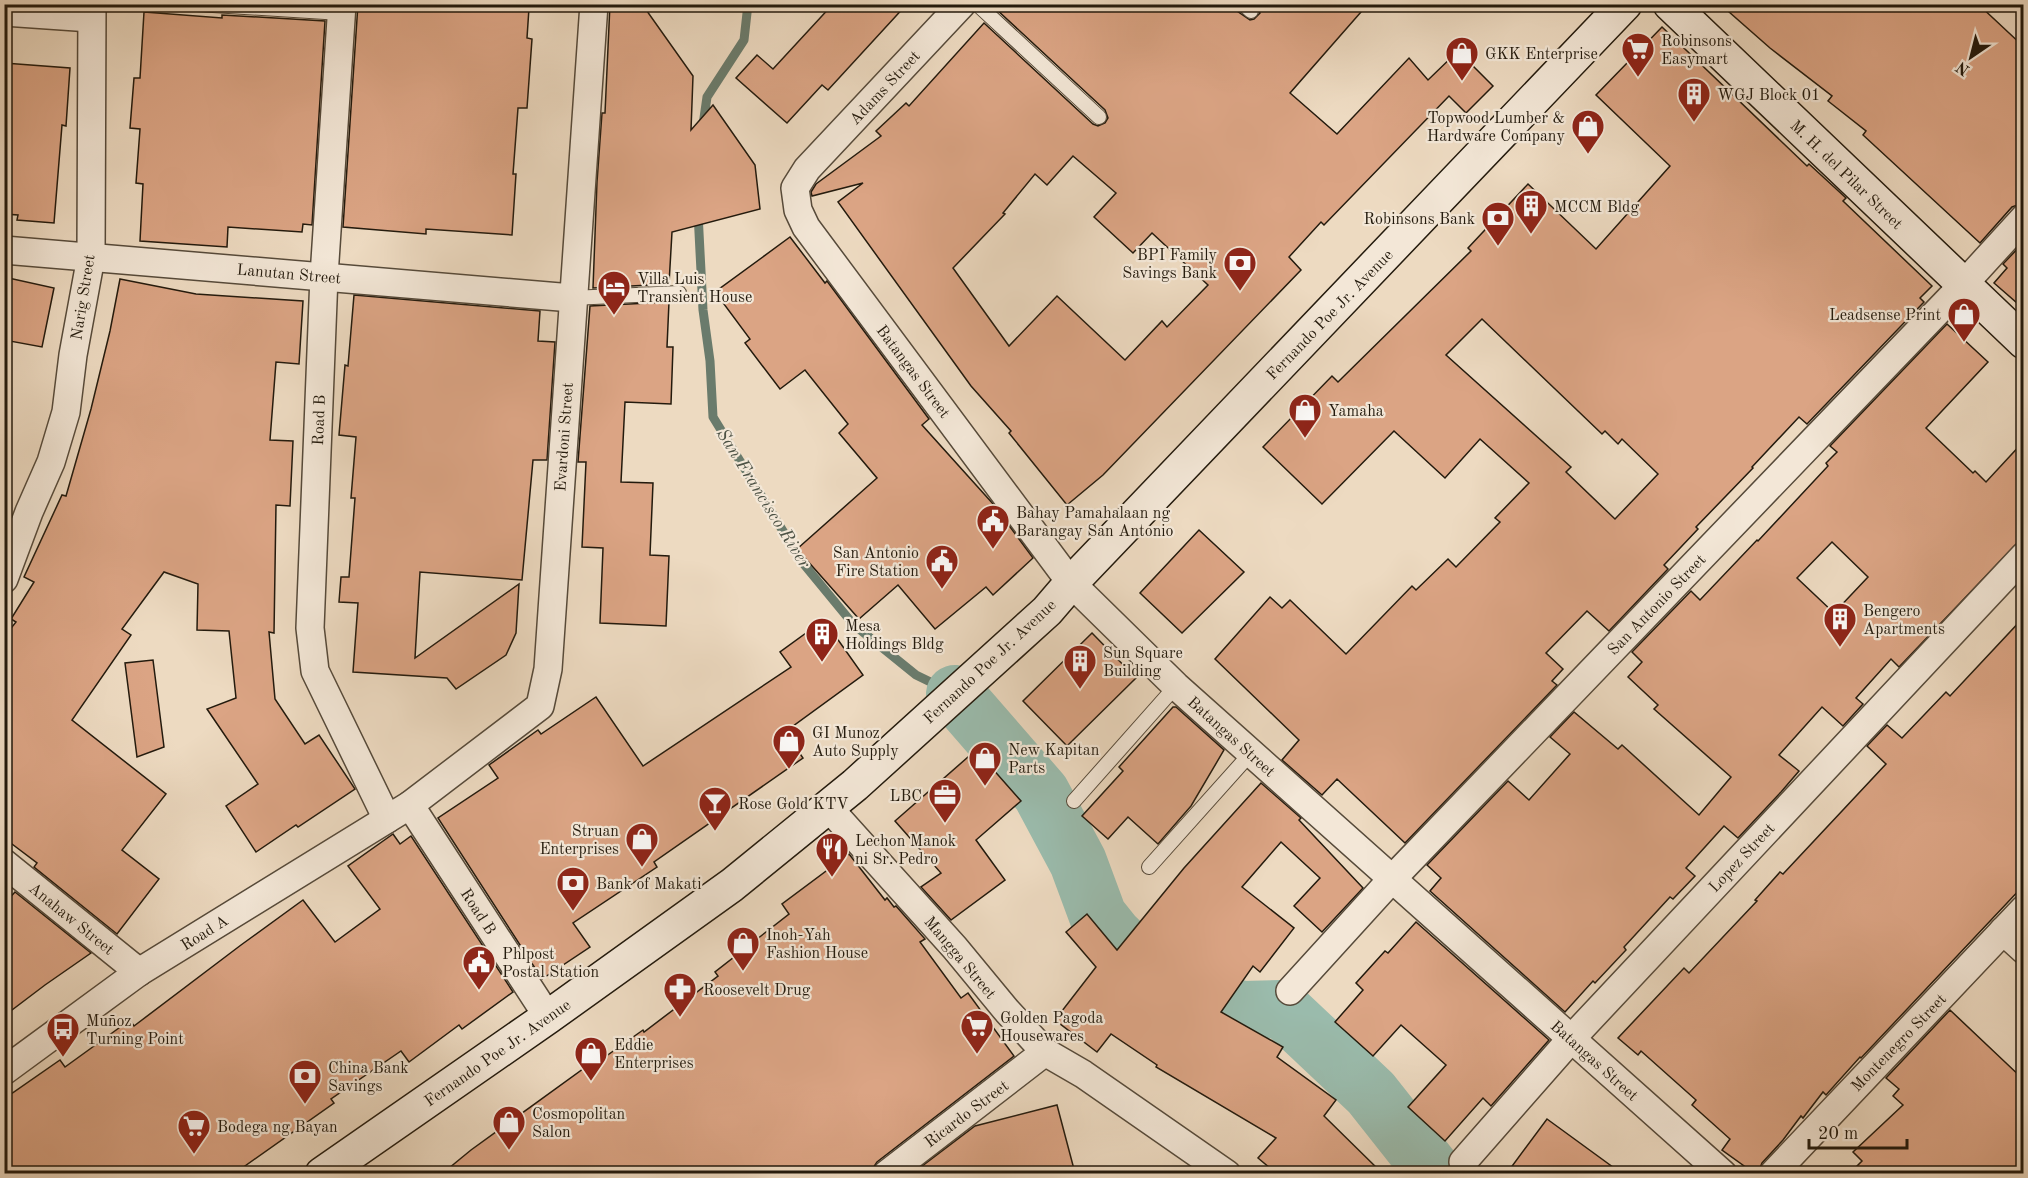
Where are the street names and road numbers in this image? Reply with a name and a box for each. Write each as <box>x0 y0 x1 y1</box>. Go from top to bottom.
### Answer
street label: Adams Street <box>847 48 924 129</box>
street label: M. H. del Pilar Street <box>1786 118 1905 233</box>
street label: Fernando Poe Jr. Avenue <box>1264 247 1397 384</box>
street label: Narig Street <box>69 253 99 341</box>
street label: Lanutan Street <box>236 262 342 288</box>
street label: Batangas Street <box>872 323 953 422</box>
street label: Evardoni Street <box>553 382 577 492</box>
street label: Road B <box>311 394 329 446</box>
street label: San Antonio Street <box>1605 552 1710 659</box>
street label: Fernando Poe Jr. Avenue <box>921 597 1060 728</box>
street label: Batangas Street <box>1184 694 1278 781</box>
street label: Lopez Street <box>1707 820 1779 896</box>
street label: Anahaw Street <box>25 881 117 959</box>
street label: Road B <box>457 886 498 938</box>
street label: Road A <box>179 913 232 954</box>
street label: Mangga Street <box>921 914 999 1003</box>
street label: Montenegro Street <box>1849 991 1950 1095</box>
street label: Fernando Poe Jr. Avenue <box>422 997 574 1110</box>
street label: Batangas Street <box>1547 1018 1641 1105</box>
street label: Ricardo Street <box>922 1078 1012 1151</box>

